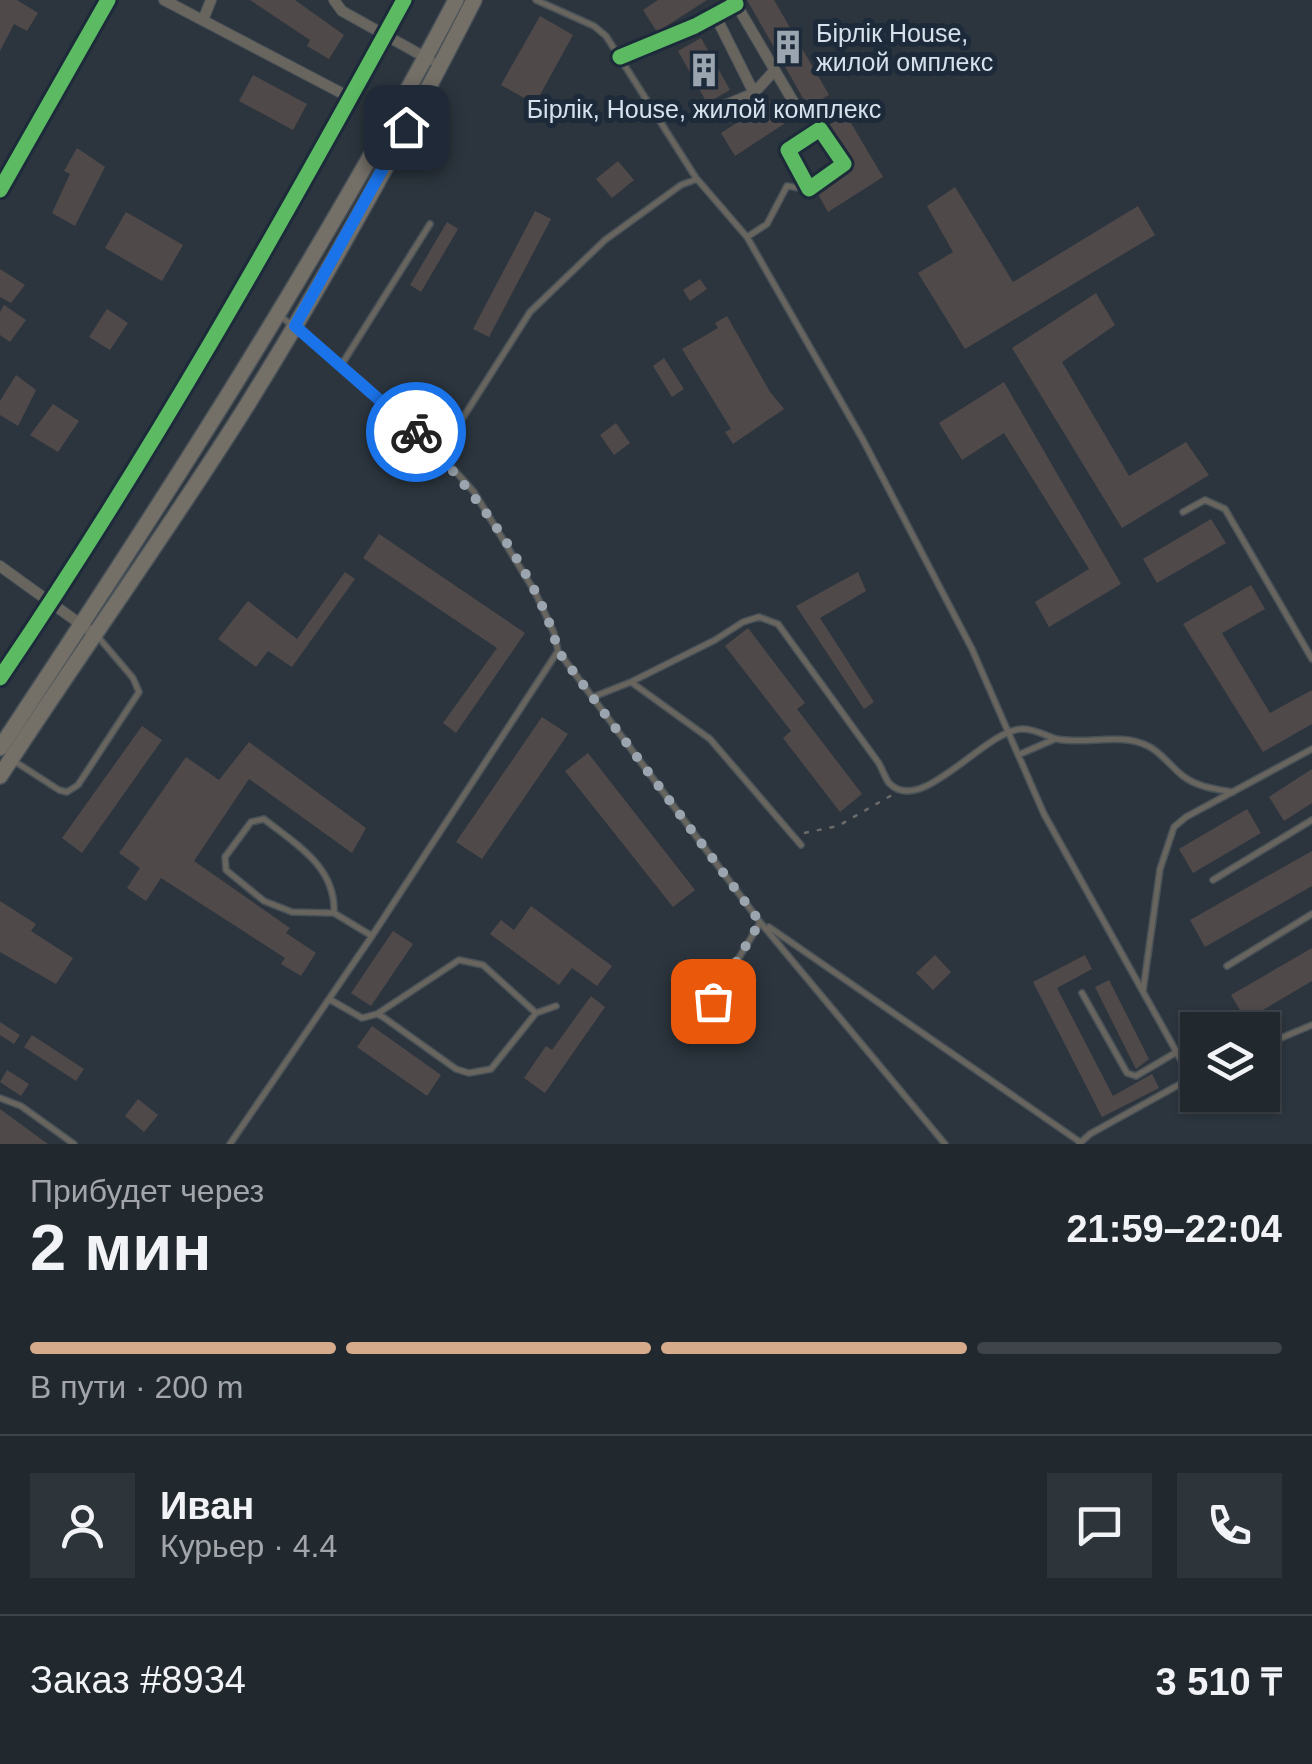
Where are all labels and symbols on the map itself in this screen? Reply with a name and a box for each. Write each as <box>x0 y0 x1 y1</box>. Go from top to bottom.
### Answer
place label: Бірлік House, жилой омплекс <box>816 19 993 76</box>
building icon: Бірлік House, жилой омплекс <box>769 28 807 66</box>
building icon: Бірлік, House, жилой комплекс <box>685 51 723 89</box>
pin <box>364 85 449 170</box>
place label: Бірлік, House, жилой комплекс <box>527 95 881 123</box>
courier <box>366 382 466 482</box>
pin <box>671 959 756 1044</box>

